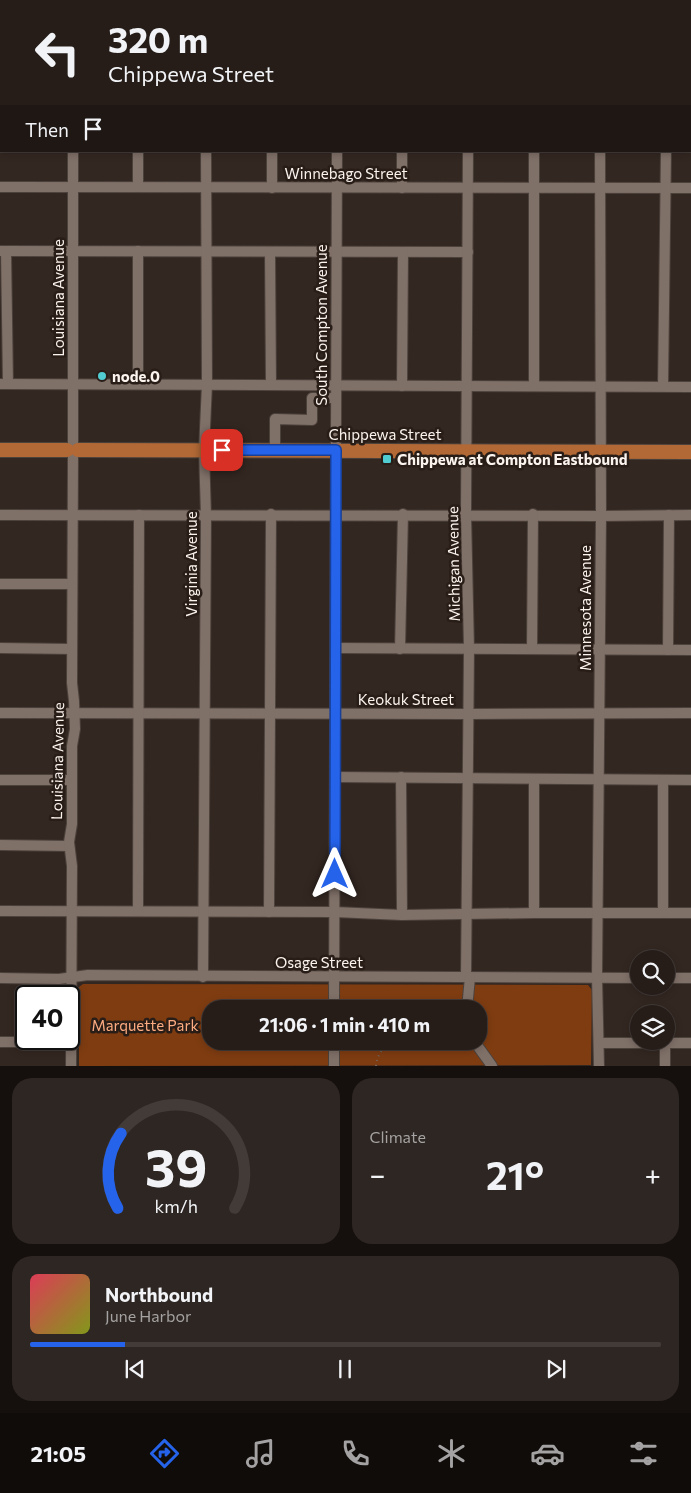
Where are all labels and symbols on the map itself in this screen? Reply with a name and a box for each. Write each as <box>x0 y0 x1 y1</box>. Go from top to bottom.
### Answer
street label: Winnebago Street <box>284 164 408 182</box>
street label: Louisiana Avenue <box>49 239 67 357</box>
street label: South Compton Avenue <box>312 244 330 406</box>
place label: node.0 <box>112 367 160 385</box>
marker: node.0 <box>96 370 108 382</box>
street label: Chippewa Street <box>328 425 442 443</box>
pin <box>201 429 243 471</box>
place label: Chippewa at Compton Eastbound <box>397 450 628 468</box>
marker: Chippewa at Compton Eastbound <box>381 453 393 465</box>
street label: Michigan Avenue <box>443 506 463 622</box>
street label: Virginia Avenue <box>182 511 200 617</box>
street label: Minnesota Avenue <box>576 545 594 671</box>
street label: Keokuk Street <box>358 690 454 708</box>
street label: Louisiana Avenue <box>47 702 67 820</box>
position arrow <box>308 847 360 899</box>
street label: Osage Street <box>275 953 363 971</box>
speed limit sign: 40 <box>15 985 80 1050</box>
park label: Marquette Park <box>91 1016 199 1034</box>

